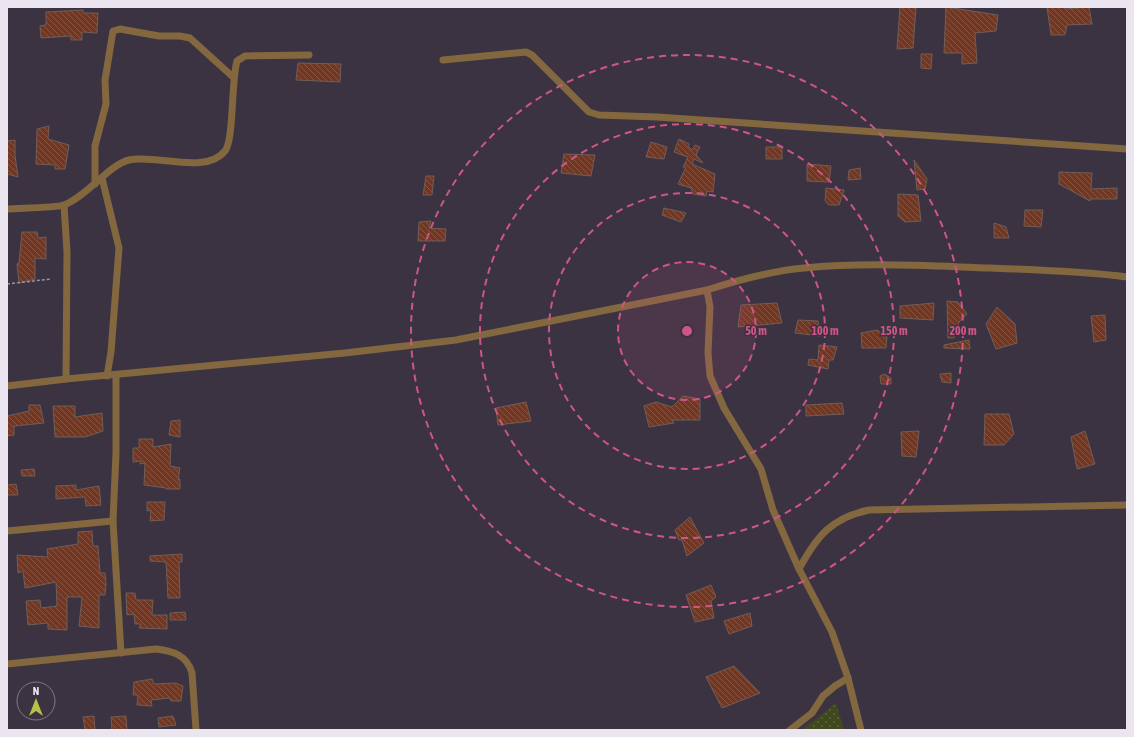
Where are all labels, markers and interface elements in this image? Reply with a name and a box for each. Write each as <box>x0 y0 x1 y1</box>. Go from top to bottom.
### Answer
centre of rings <box>680 324 694 338</box>
text: 50 m <box>745 324 767 338</box>
text: 100 m <box>811 324 839 338</box>
text: 150 m <box>880 324 908 338</box>
text: 200 m <box>949 324 977 338</box>
north arrow <box>16 681 56 721</box>
text: N <box>33 685 39 697</box>

